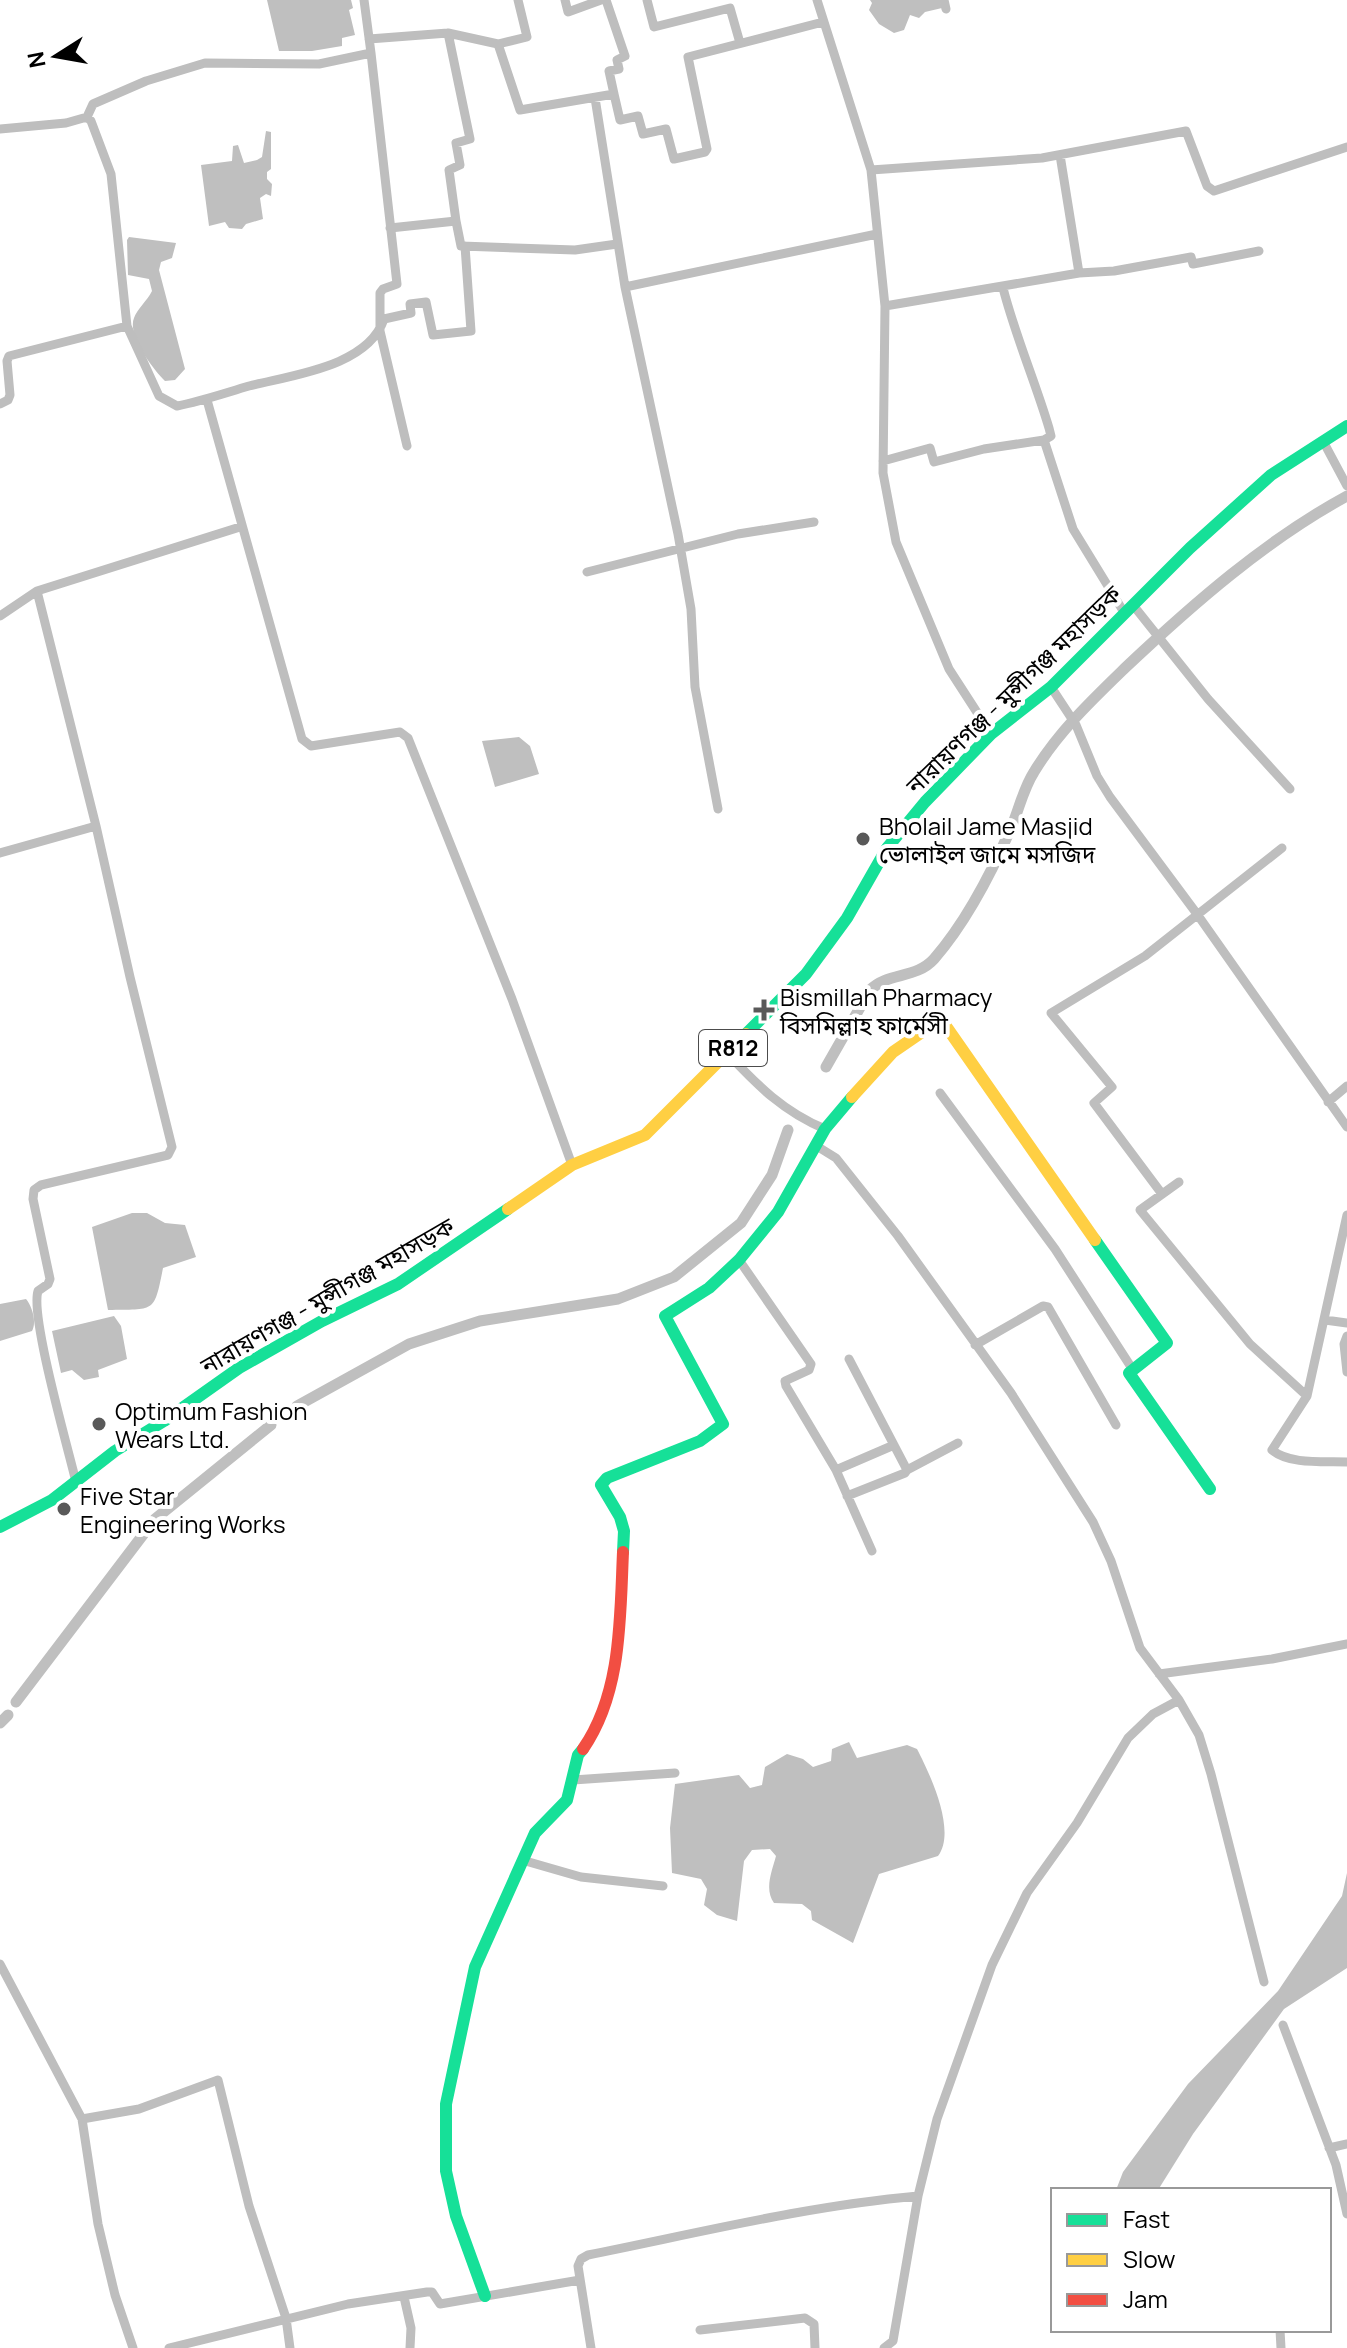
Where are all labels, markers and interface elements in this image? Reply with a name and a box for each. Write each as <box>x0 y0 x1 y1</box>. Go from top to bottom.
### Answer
north arrow <box>16 16 96 96</box>
text: N <box>20 49 53 70</box>
street label: নারায়ণগঞ্জ - মুন্সীগঞ্জ মহাসড়ক <box>897 577 1128 801</box>
place label: Bholail Jame Masjid ভোলাইল জামে মসজিদ <box>879 809 1096 870</box>
marker: Bholail Jame Masjid ভোলাইল জামে মসজিদ <box>854 830 872 848</box>
place label: Bismillah Pharmacy বিসমিল্লাহ ফার্মেসী <box>779 980 993 1041</box>
marker: Bismillah Pharmacy বিসমিল্লাহ ফার্মেসী <box>755 1001 773 1019</box>
road number: R812 <box>699 1030 767 1066</box>
street label: নারায়ণগঞ্জ - মুন্সীগঞ্জ মহাসড়ক <box>193 1208 460 1382</box>
place label: Optimum Fashion Wears Ltd. <box>115 1394 307 1455</box>
marker: Optimum Fashion Wears Ltd. <box>90 1415 108 1433</box>
place label: Five Star Engineering Works <box>80 1479 286 1540</box>
marker: Five Star Engineering Works <box>55 1500 73 1518</box>
legend <box>1051 2188 1331 2332</box>
text: Fast <box>1123 2202 1170 2235</box>
text: Slow <box>1123 2242 1176 2275</box>
text: Jam <box>1123 2282 1168 2315</box>

